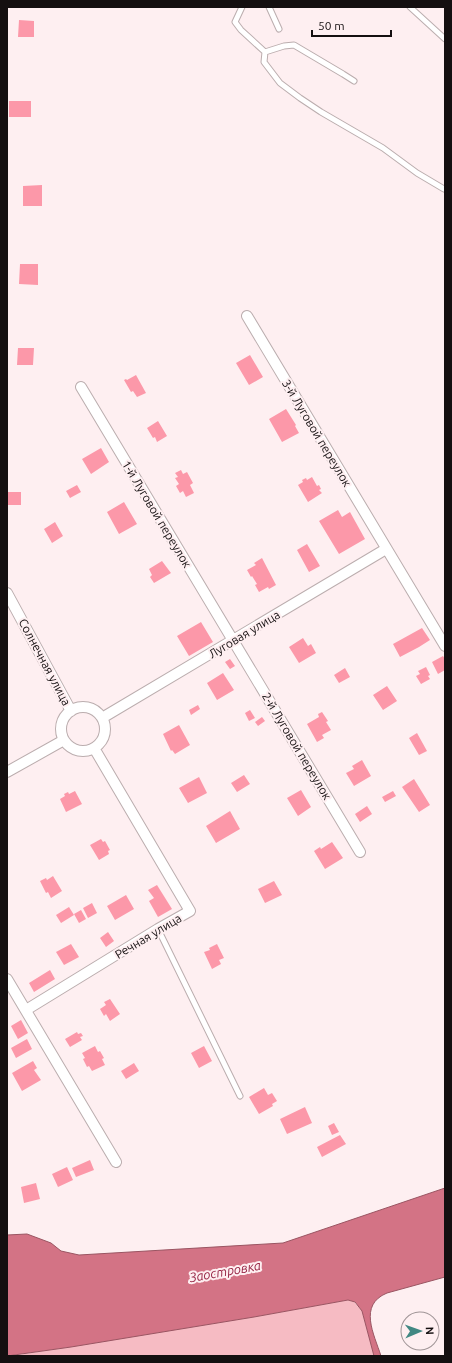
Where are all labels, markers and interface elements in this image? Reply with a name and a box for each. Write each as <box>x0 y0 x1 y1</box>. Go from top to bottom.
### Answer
scale bar <box>312 12 391 38</box>
text: 50 m <box>318 19 345 32</box>
street label: 3-й Луговой переулок <box>280 377 354 489</box>
street label: 1-й Луговой переулок <box>120 458 194 570</box>
street label: Луговая улица <box>206 608 282 660</box>
street label: Солнечная улица <box>17 616 73 708</box>
street label: 2-й Луговой переулок <box>260 690 334 802</box>
street label: Речная улица <box>112 911 184 961</box>
water label: Заостровка <box>187 1258 262 1284</box>
north arrow <box>400 1311 440 1351</box>
text: N <box>424 1326 436 1335</box>

